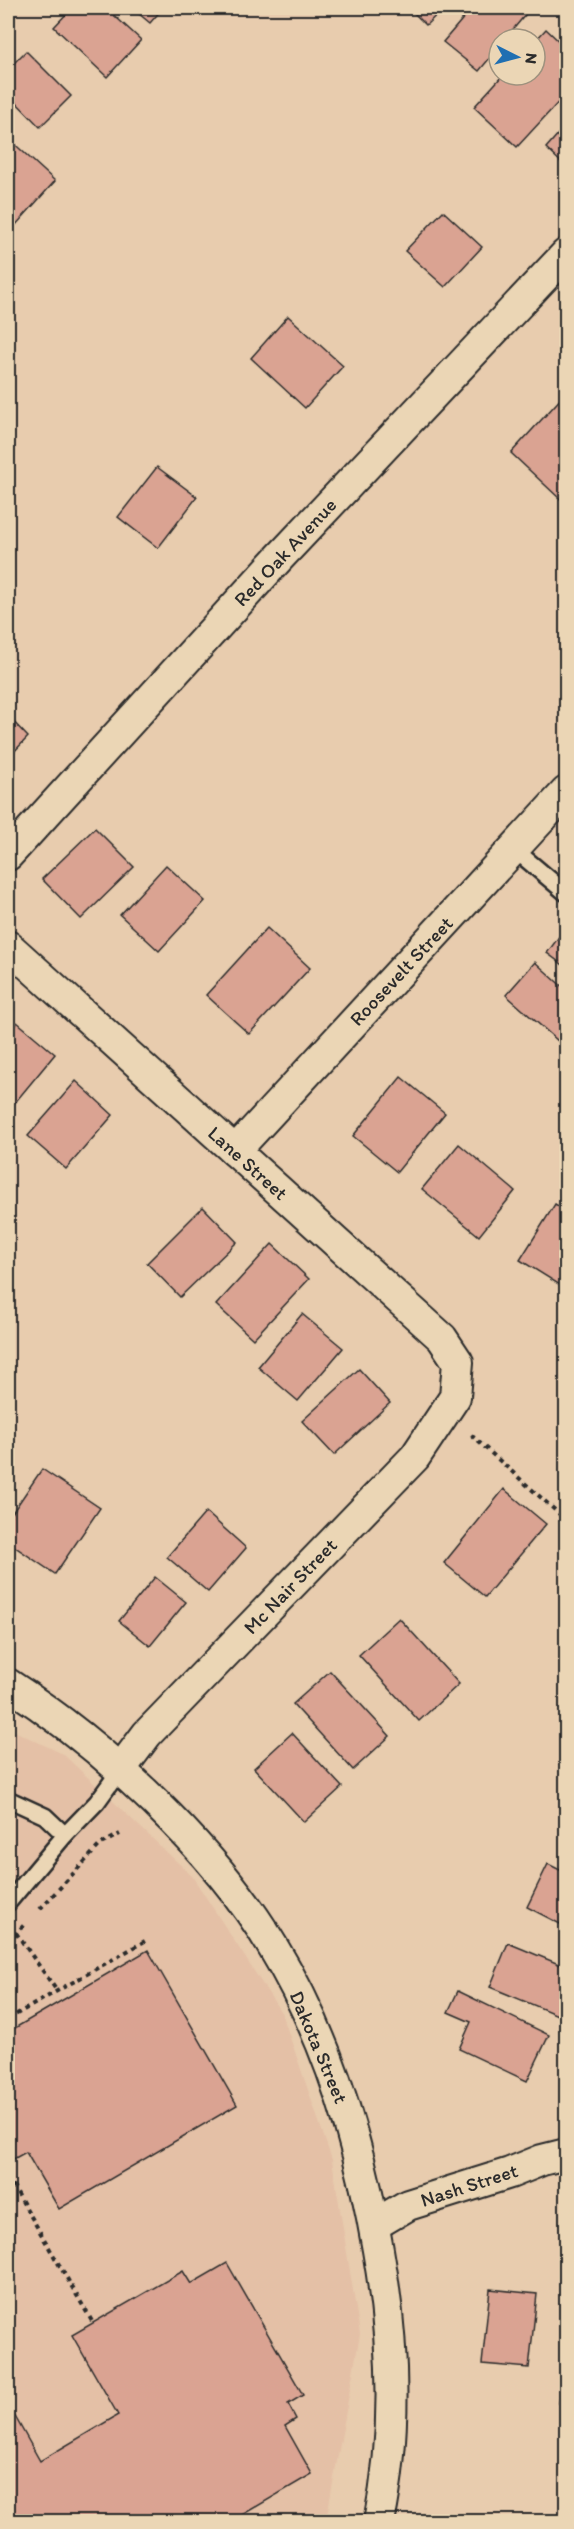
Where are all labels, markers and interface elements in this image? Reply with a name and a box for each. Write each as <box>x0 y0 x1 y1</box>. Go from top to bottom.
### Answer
north arrow <box>487 27 547 87</box>
text: N <box>521 52 541 65</box>
street label: Red Oak Avenue <box>229 493 341 611</box>
street label: Roosevelt Street <box>344 911 458 1031</box>
street label: Lane Street <box>203 1121 293 1205</box>
street label: Mc Nair Street <box>238 1533 342 1639</box>
street label: Dakota Street <box>285 1987 354 2107</box>
street label: Nash Street <box>417 2158 521 2212</box>

